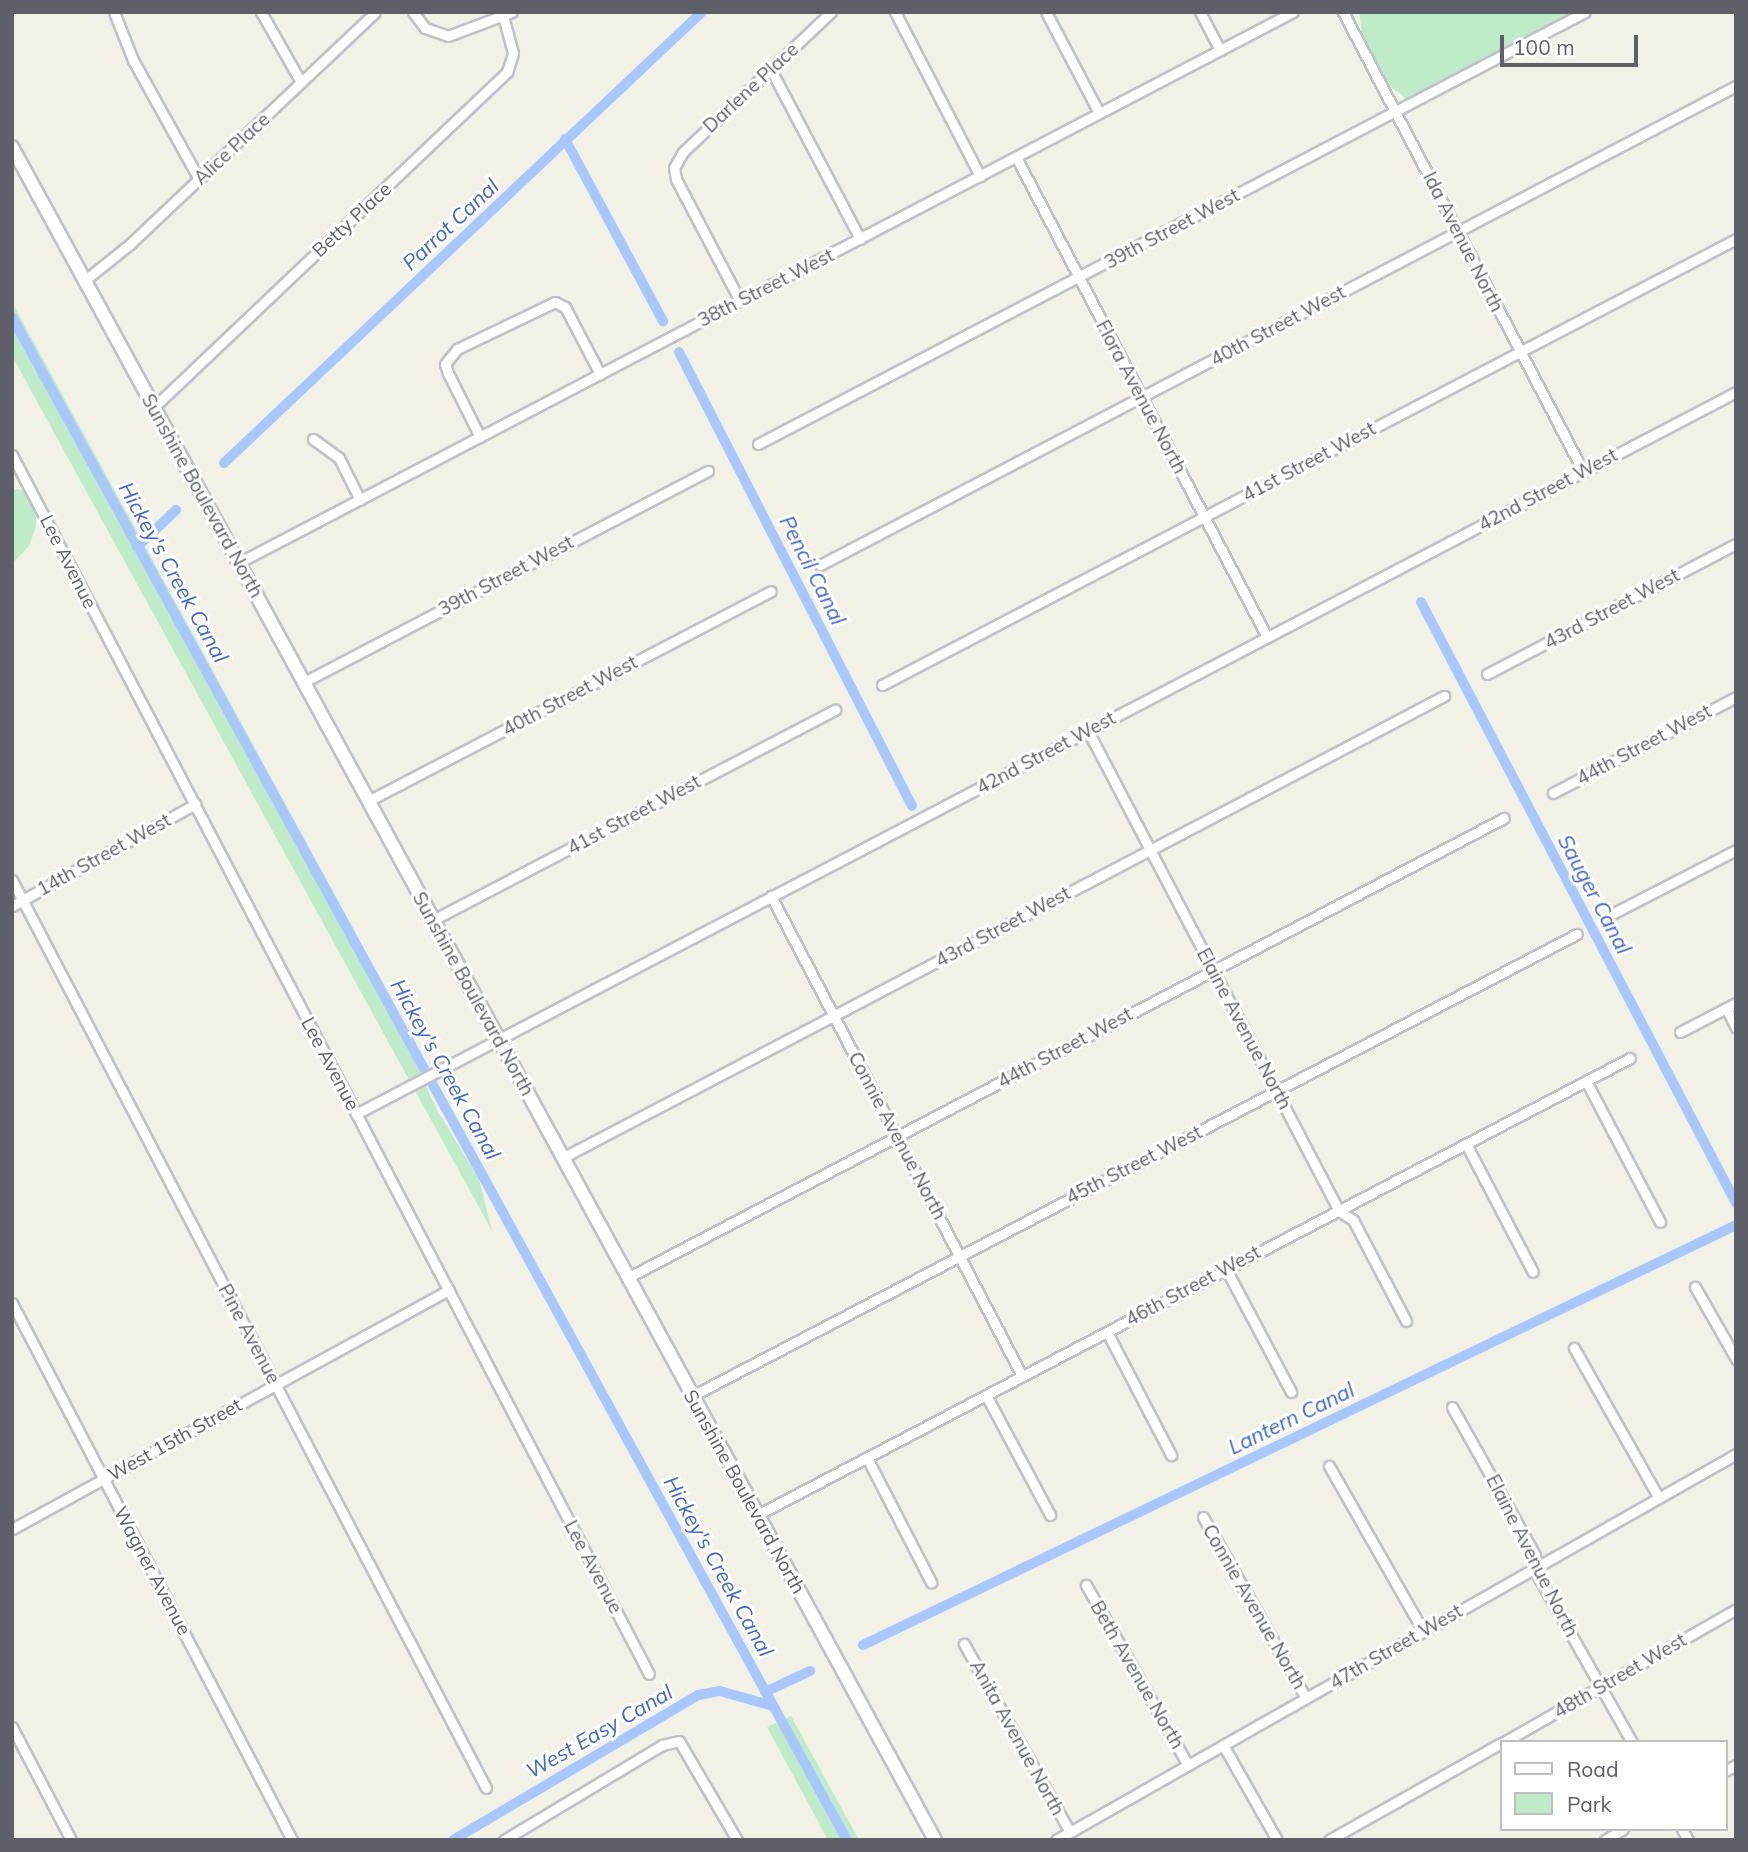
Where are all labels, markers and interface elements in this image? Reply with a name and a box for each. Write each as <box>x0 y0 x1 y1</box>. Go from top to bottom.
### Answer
scale bar <box>1503 21 1641 65</box>
text: 100 m <box>1513 34 1575 60</box>
street label: Darlene Place <box>699 38 803 138</box>
street label: Alice Place <box>189 108 275 190</box>
street label: Ida Avenue North <box>1418 168 1508 316</box>
water label: Parrot Canal <box>397 173 503 275</box>
street label: Betty Place <box>308 178 396 262</box>
street label: 39th Street West <box>1101 184 1243 274</box>
street label: 38th Street West <box>694 244 838 332</box>
street label: 40th Street West <box>1207 281 1349 371</box>
street label: Flora Avenue North <box>1091 316 1191 478</box>
street label: Sunshine Boulevard North <box>136 390 268 602</box>
street label: 41st Street West <box>1239 417 1379 507</box>
street label: 42nd Street West <box>1475 444 1621 536</box>
water label: Hickey's Creek Canal <box>114 477 234 667</box>
street label: Lee Avenue <box>35 511 101 613</box>
water label: Pencil Canal <box>775 511 851 629</box>
street label: 39th Street West <box>435 531 577 621</box>
street label: 43rd Street West <box>1541 564 1683 654</box>
street label: 40th Street West <box>499 651 641 741</box>
street label: 44th Street West <box>1573 700 1715 790</box>
street label: 42nd Street West <box>973 707 1119 799</box>
street label: 41st Street West <box>564 770 704 860</box>
street label: 14th Street West <box>33 809 175 901</box>
water label: Sauger Canal <box>1553 830 1637 958</box>
street label: 43rd Street West <box>932 882 1074 972</box>
street label: Sunshine Boulevard North <box>407 888 539 1100</box>
street label: Elaine Avenue North <box>1192 944 1296 1114</box>
water label: Hickey's Creek Canal <box>386 974 506 1164</box>
street label: 44th Street West <box>994 1003 1136 1093</box>
street label: Lee Avenue <box>296 1014 364 1114</box>
street label: Connie Avenue North <box>843 1048 951 1224</box>
street label: 45th Street West <box>1062 1121 1206 1209</box>
street label: 46th Street West <box>1122 1241 1264 1331</box>
street label: Pine Avenue <box>213 1280 285 1388</box>
water label: Lantern Canal <box>1224 1377 1358 1459</box>
street label: Sunshine Boulevard North <box>678 1386 810 1598</box>
street label: West 15th Street <box>104 1394 246 1486</box>
water label: Hickey's Creek Canal <box>659 1471 779 1661</box>
street label: Elaine Avenue North <box>1481 1471 1583 1641</box>
street label: Wagner Avenue <box>109 1503 195 1639</box>
street label: Lee Avenue <box>559 1517 627 1617</box>
street label: Connie Avenue North <box>1197 1520 1311 1694</box>
street label: Beth Avenue North <box>1085 1597 1189 1753</box>
street label: 47th Street West <box>1326 1600 1466 1694</box>
street label: 48th Street West <box>1550 1629 1690 1723</box>
street label: Anita Avenue North <box>965 1656 1069 1820</box>
water label: West Easy Canal <box>521 1679 677 1783</box>
legend <box>1500 1740 1727 1831</box>
text: Road <box>1567 1756 1618 1782</box>
text: Park <box>1567 1791 1611 1817</box>

